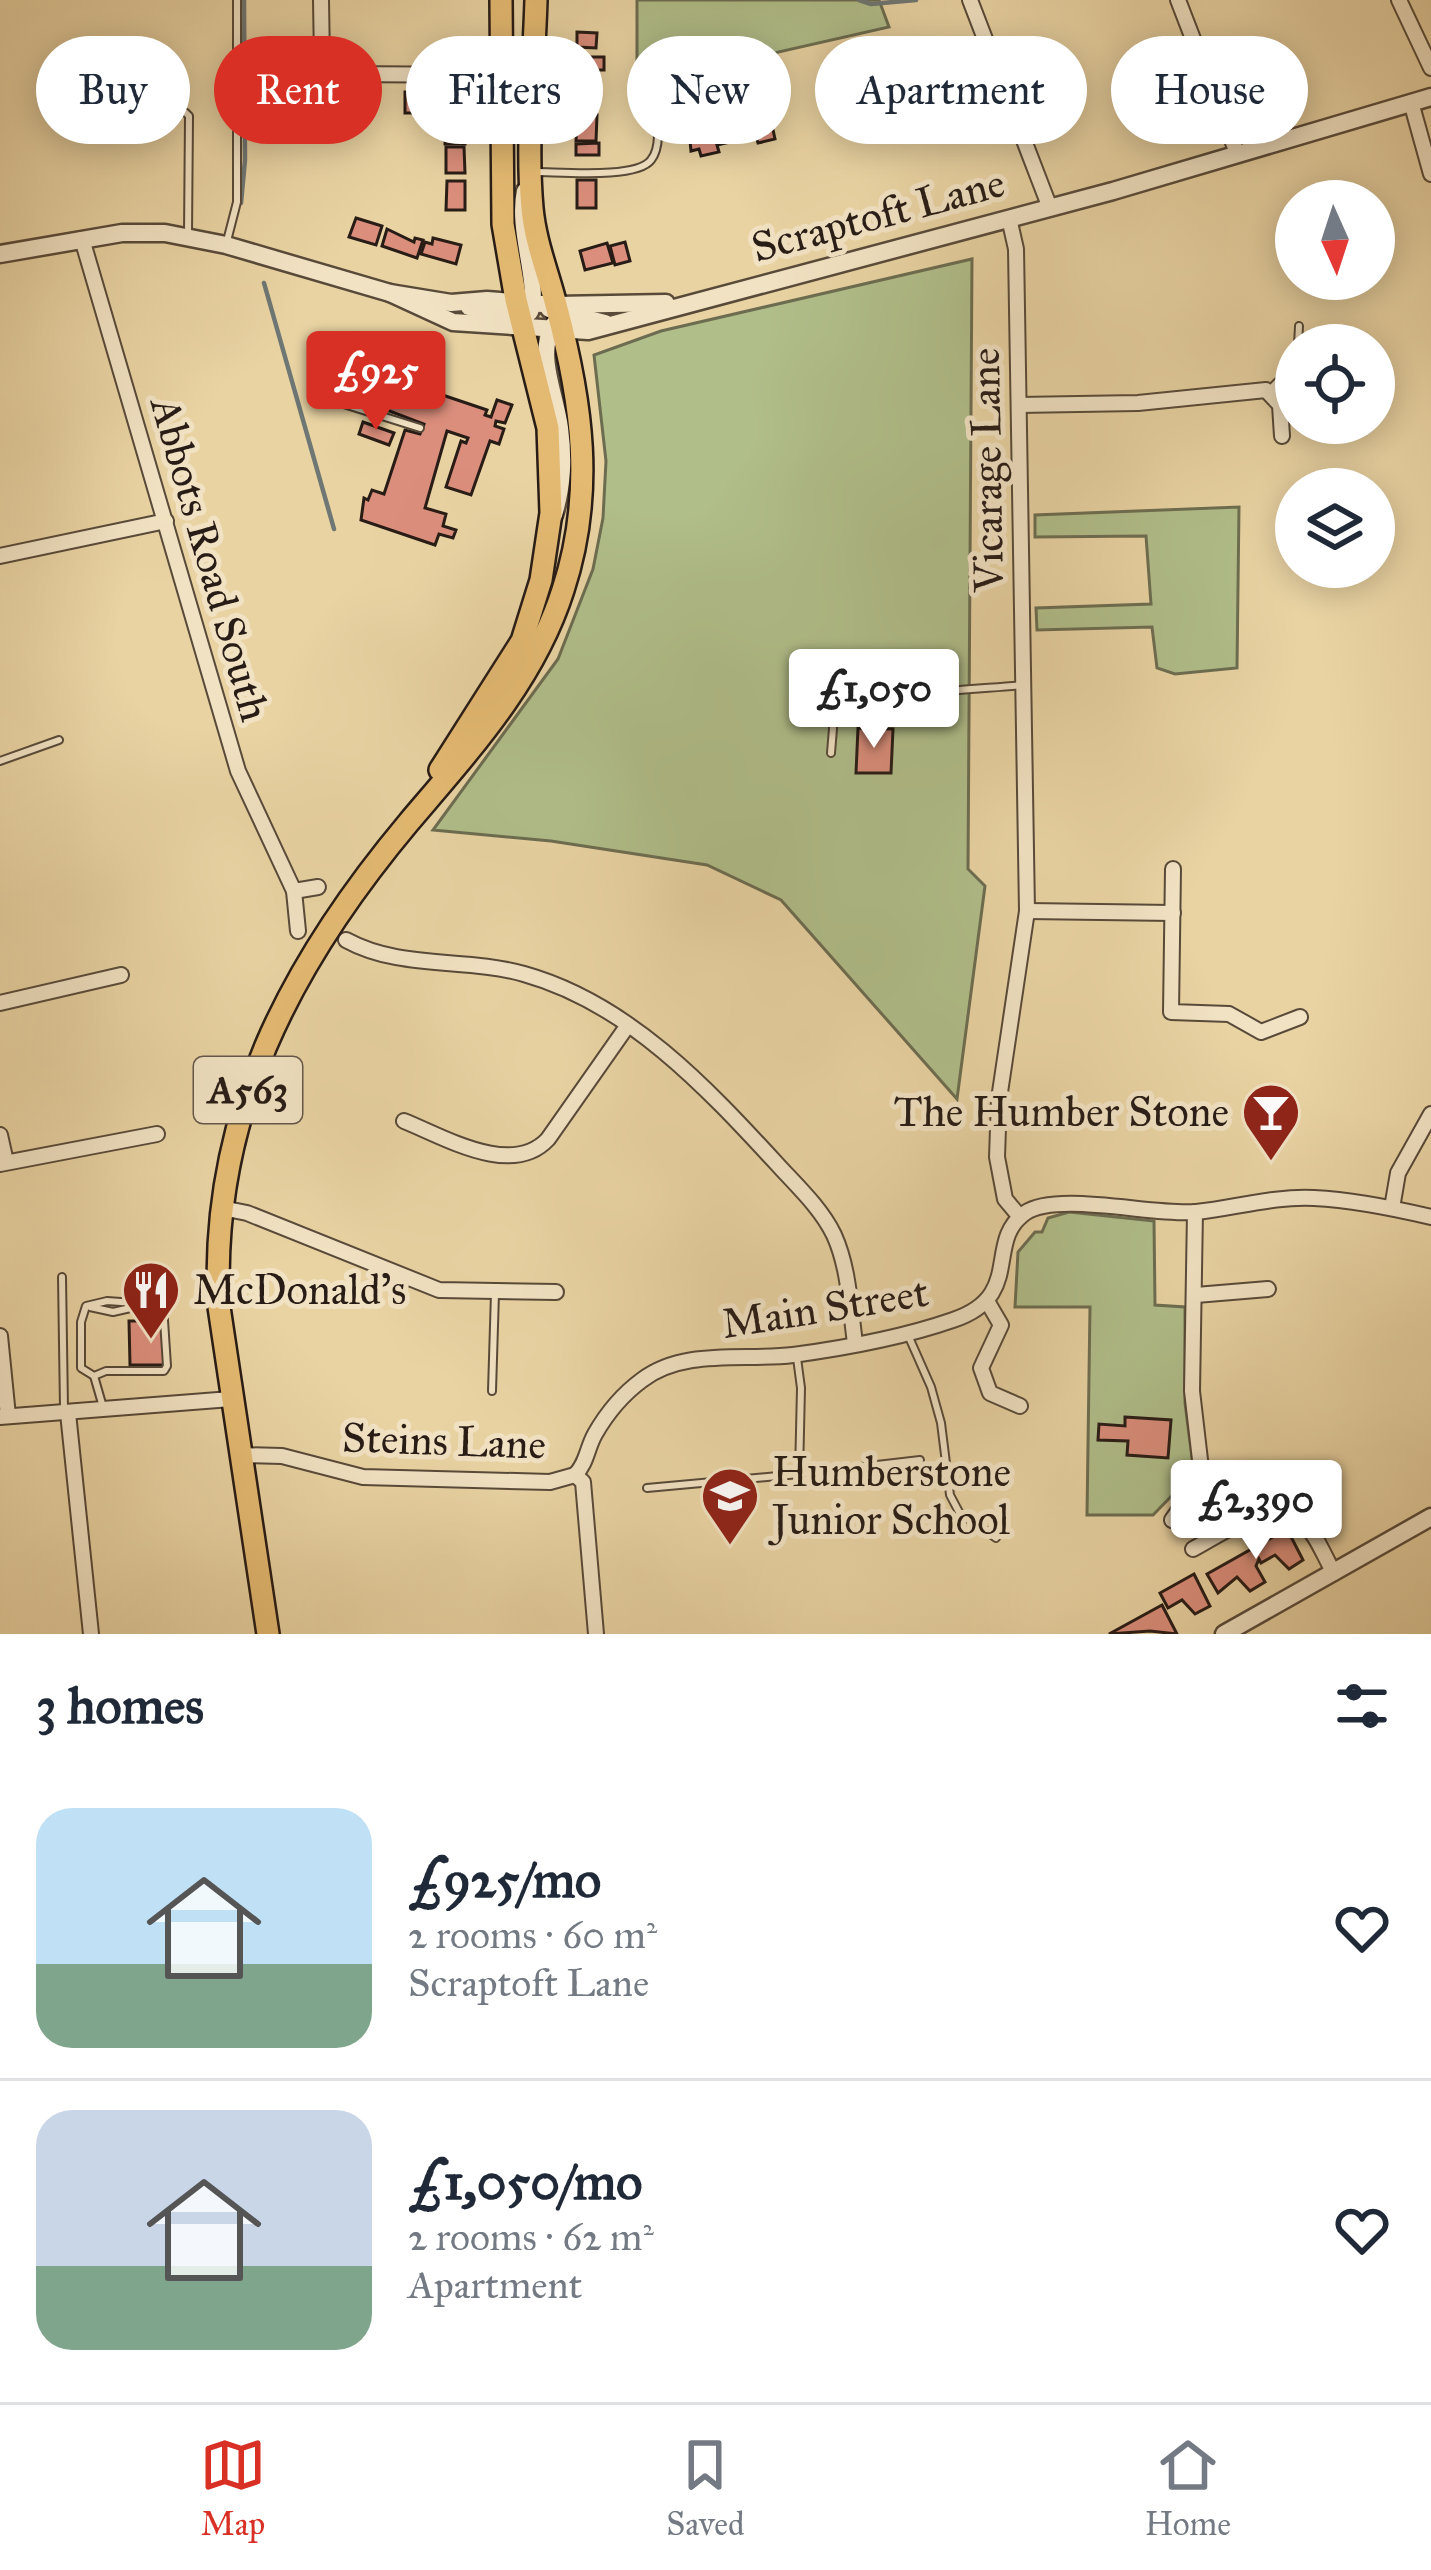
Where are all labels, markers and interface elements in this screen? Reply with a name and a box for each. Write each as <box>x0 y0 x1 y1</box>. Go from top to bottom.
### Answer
chip: Buy <box>36 36 190 144</box>
chip: Rent <box>214 36 382 144</box>
chip: Filters <box>406 36 603 144</box>
chip: New <box>627 36 791 144</box>
chip: Apartment <box>815 36 1087 144</box>
chip: House <box>1111 36 1308 144</box>
street label: Scraptoft Lane <box>746 156 1010 274</box>
north arrow <box>1275 180 1395 300</box>
map controls <box>1275 180 1395 588</box>
button: locate <box>1275 324 1395 444</box>
pin: £925 <box>305 331 447 433</box>
text: £925 <box>333 346 419 394</box>
street label: Vicarage Lane <box>959 347 1015 594</box>
street label: Abbots Road South <box>138 389 281 727</box>
button: layers <box>1275 468 1395 588</box>
pin: £1,050 <box>776 649 972 751</box>
text: £1,050 <box>816 664 932 712</box>
road number: A563 <box>194 1057 302 1123</box>
bar icon: The Humber Stone <box>1240 1081 1302 1163</box>
place label: The Humber Stone <box>894 1086 1229 1138</box>
restaurant icon: McDonald's <box>120 1259 182 1341</box>
place label: McDonald's <box>193 1264 406 1316</box>
street label: Main Street <box>718 1266 932 1350</box>
street label: Steins Lane <box>341 1411 547 1471</box>
place label: Humberstone Junior School <box>768 1446 1011 1546</box>
pin: £2,390 <box>1158 1460 1354 1562</box>
school or university icon: Humberstone Junior School <box>699 1465 761 1547</box>
text: £2,390 <box>1198 1475 1314 1523</box>
icon: filters <box>1329 1673 1395 1739</box>
text: 3 homes <box>36 1675 204 1737</box>
text: £925/mo <box>408 1849 601 1911</box>
icon: home <box>132 1856 276 2000</box>
icon: heart <box>1329 1895 1395 1961</box>
text: 2 rooms · 60 m² <box>408 1911 657 1959</box>
text: Scraptoft Lane <box>408 1959 649 2007</box>
text: £1,050/mo <box>408 2151 642 2213</box>
icon: home <box>132 2158 276 2302</box>
icon: heart <box>1329 2197 1395 2263</box>
text: 2 rooms · 62 m² <box>408 2213 654 2261</box>
text: Apartment <box>408 2261 582 2309</box>
tab: Map <box>200 2432 266 2544</box>
tab: Saved <box>666 2432 745 2544</box>
tab: Home <box>1145 2432 1231 2544</box>

